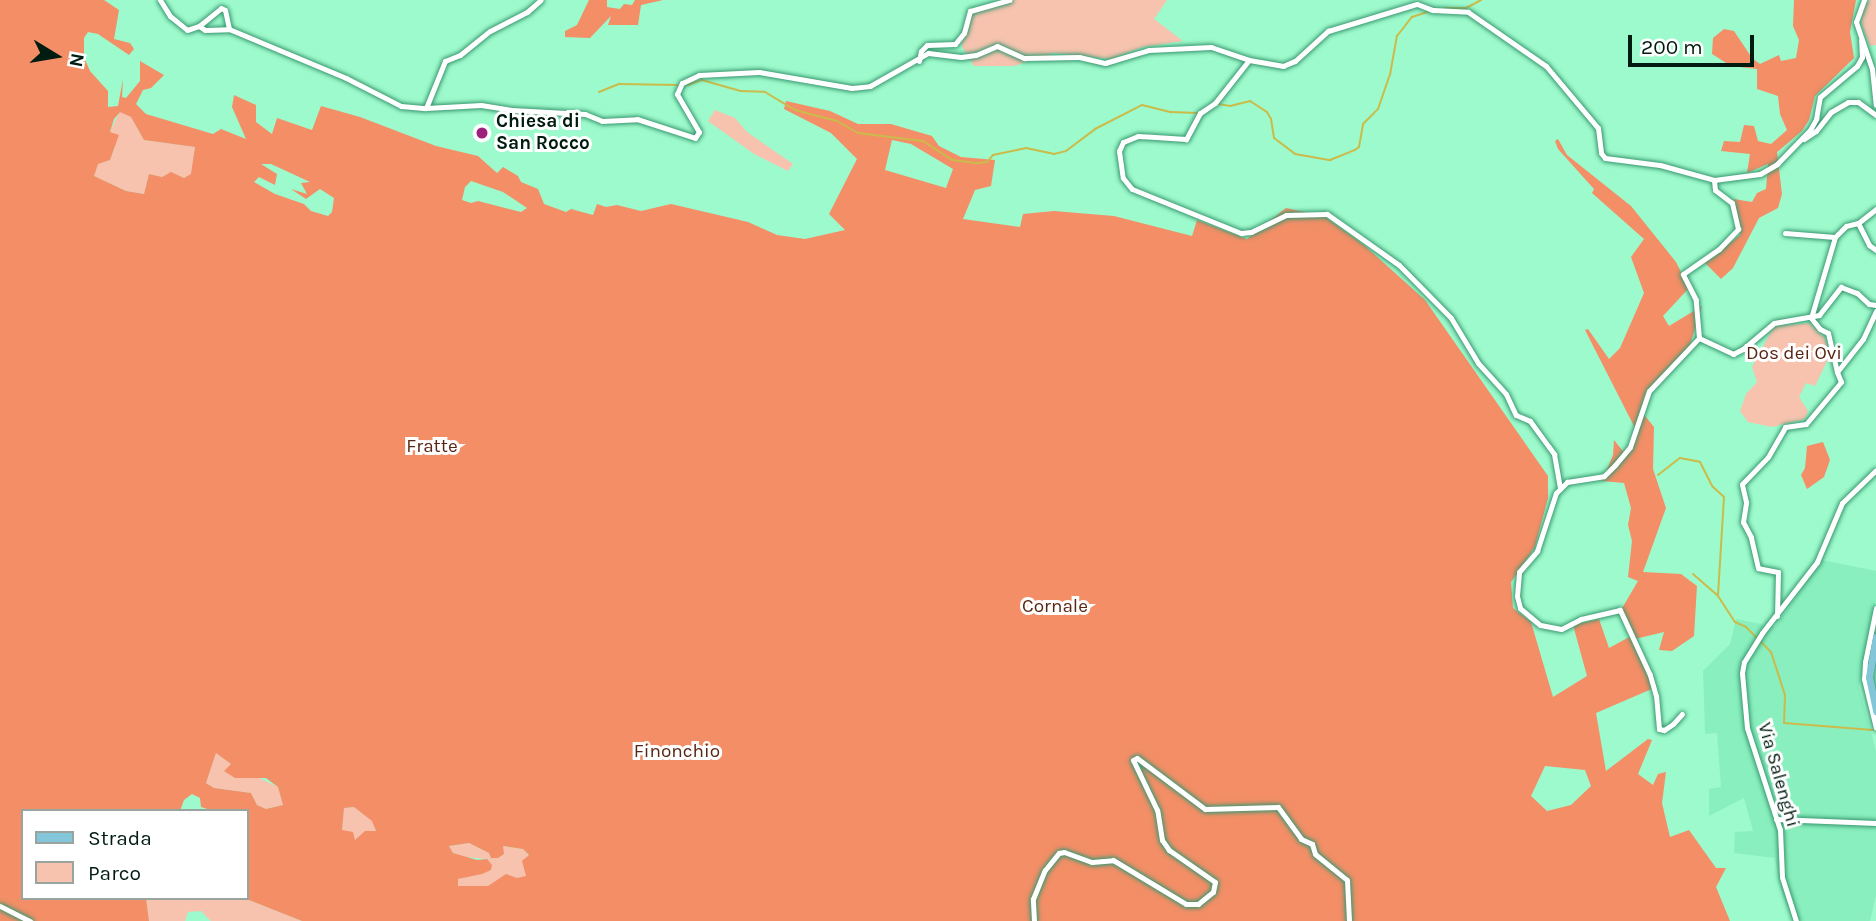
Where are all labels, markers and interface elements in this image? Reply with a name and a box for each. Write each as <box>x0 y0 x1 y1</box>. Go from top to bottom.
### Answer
north arrow <box>21 21 91 91</box>
scale bar <box>1631 21 1757 65</box>
text: 200 m <box>1641 35 1703 59</box>
text: N <box>65 51 89 69</box>
place label: Chiesa di San Rocco <box>496 111 590 155</box>
marker: Chiesa di San Rocco <box>474 125 490 141</box>
park label: Dos dei Ovi <box>1746 343 1842 365</box>
park label: Fratte <box>406 436 458 458</box>
park label: Cornale <box>1022 596 1088 618</box>
street label: Via Salenghi <box>1752 720 1804 830</box>
park label: Finonchio <box>634 741 720 763</box>
legend <box>21 809 248 900</box>
text: Strada <box>88 826 152 850</box>
text: Parco <box>88 861 141 885</box>

